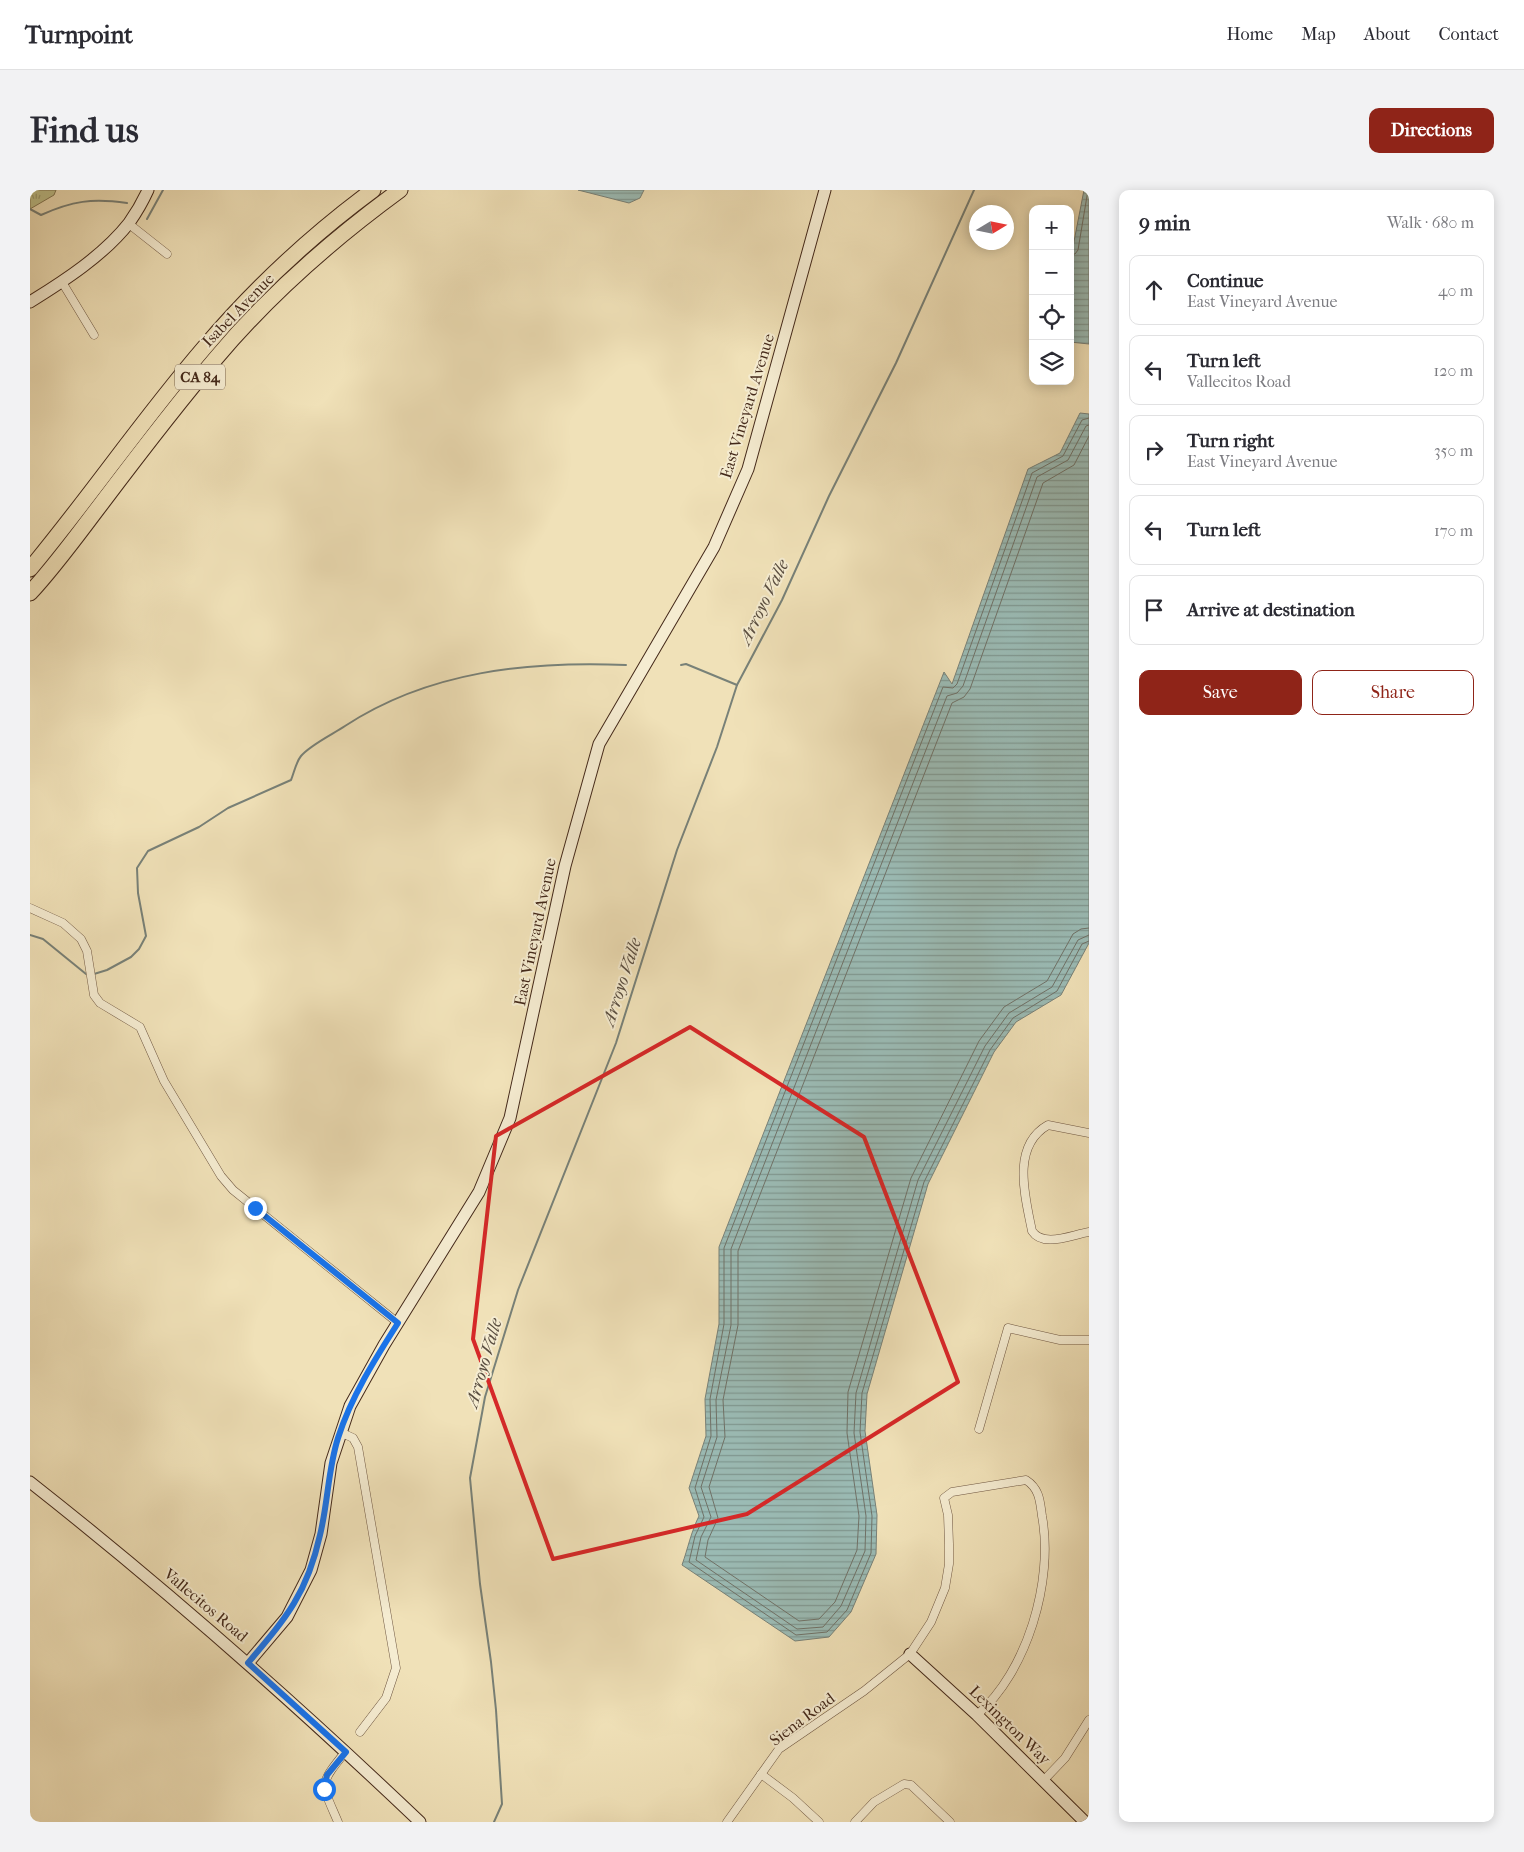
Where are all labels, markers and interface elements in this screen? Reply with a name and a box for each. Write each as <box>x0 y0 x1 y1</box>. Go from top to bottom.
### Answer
text: Turnpoint <box>25 21 133 49</box>
text: Home <box>1226 24 1273 45</box>
text: Map <box>1301 24 1336 45</box>
text: About <box>1364 24 1410 45</box>
text: Contact <box>1438 24 1499 45</box>
button: Directions <box>1369 108 1494 153</box>
text: Find us <box>30 110 139 151</box>
north arrow <box>969 205 1014 250</box>
map controls <box>1029 205 1074 385</box>
button: + <box>1029 205 1074 250</box>
text: 9 min <box>1139 211 1190 235</box>
text: Walk · 680 m <box>1387 213 1474 232</box>
button: − <box>1029 250 1074 295</box>
street label: Isabel Avenue <box>198 269 278 351</box>
text: Continue <box>1187 270 1263 292</box>
icon: ahead <box>1140 276 1168 304</box>
text: 40 m <box>1438 281 1473 300</box>
text: East Vineyard Avenue <box>1187 292 1337 311</box>
button: locate <box>1029 295 1074 340</box>
street label: East Vineyard Avenue <box>716 331 778 481</box>
button: layers <box>1029 340 1074 385</box>
text: Turn left <box>1187 350 1261 372</box>
icon: left <box>1140 356 1168 384</box>
text: 120 m <box>1434 361 1473 380</box>
road number: CA 84 <box>175 364 225 390</box>
text: Vallecitos Road <box>1187 372 1291 391</box>
text: Turn right <box>1187 430 1274 452</box>
icon: right <box>1140 436 1168 464</box>
text: 350 m <box>1434 441 1473 460</box>
text: East Vineyard Avenue <box>1187 452 1337 471</box>
icon: left <box>1140 516 1168 544</box>
text: Turn left <box>1187 519 1261 541</box>
text: 170 m <box>1434 521 1473 540</box>
water label: Arroyo Valle <box>734 556 794 649</box>
icon: arrive <box>1140 596 1168 624</box>
text: Arrive at destination <box>1187 599 1355 621</box>
button: Save <box>1139 670 1302 715</box>
button: Share <box>1312 670 1474 715</box>
street label: East Vineyard Avenue <box>510 856 560 1007</box>
water label: Arroyo Valle <box>597 935 646 1031</box>
route end <box>244 1197 267 1220</box>
water label: Arroyo Valle <box>461 1316 507 1412</box>
street label: Vallecitos Road <box>159 1564 252 1646</box>
street label: Lexington Way <box>966 1682 1055 1769</box>
street label: Siena Road <box>766 1688 838 1750</box>
route start <box>313 1778 336 1801</box>

